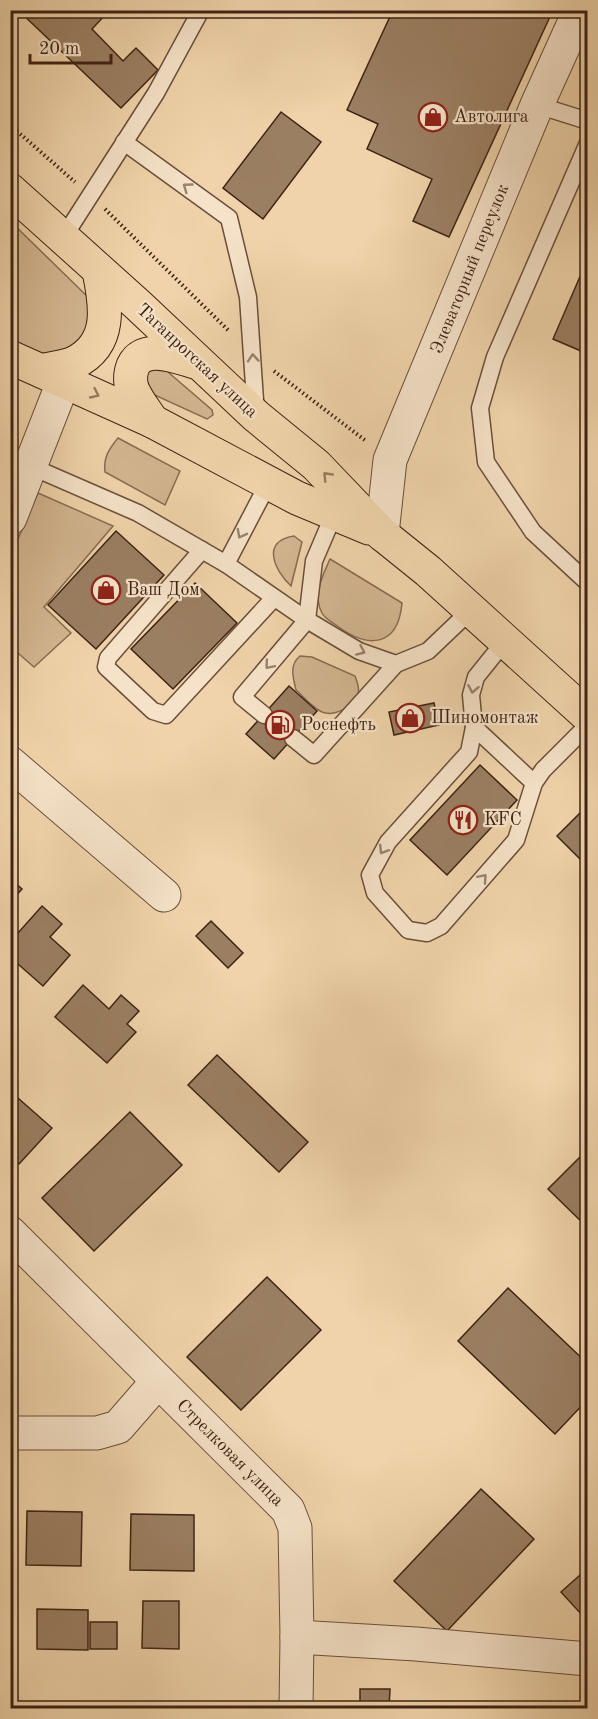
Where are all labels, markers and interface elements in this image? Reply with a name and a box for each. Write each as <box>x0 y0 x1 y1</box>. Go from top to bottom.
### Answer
scale bar <box>30 27 111 65</box>
text: 20 m <box>39 40 79 58</box>
shop icon: Автолига <box>417 101 449 133</box>
place label: Автолига <box>454 108 529 126</box>
street label: Элеваторный переулок <box>428 182 512 356</box>
one-way arrow <box>182 183 193 194</box>
street label: Таганрогская улица <box>133 300 261 422</box>
one-way arrow <box>247 353 260 362</box>
one-way arrow <box>89 387 100 399</box>
one-way arrow <box>323 473 334 484</box>
one-way arrow <box>237 527 248 538</box>
shop icon: Ваш Дом <box>90 574 122 606</box>
place label: Ваш Дом <box>127 581 200 599</box>
one-way arrow <box>355 643 366 655</box>
one-way arrow <box>265 658 276 669</box>
one-way arrow <box>467 684 480 694</box>
shop icon: Шиномонтаж <box>394 702 426 734</box>
fuel station icon: Роснефть <box>264 709 296 741</box>
place label: Шиномонтаж <box>431 709 539 727</box>
place label: Роснефть <box>301 716 376 735</box>
restaurant icon: KFC <box>447 804 479 836</box>
place label: KFC <box>484 811 522 829</box>
one-way arrow <box>379 844 390 855</box>
one-way arrow <box>476 874 487 885</box>
street label: Стрелковая улица <box>173 1396 287 1510</box>

